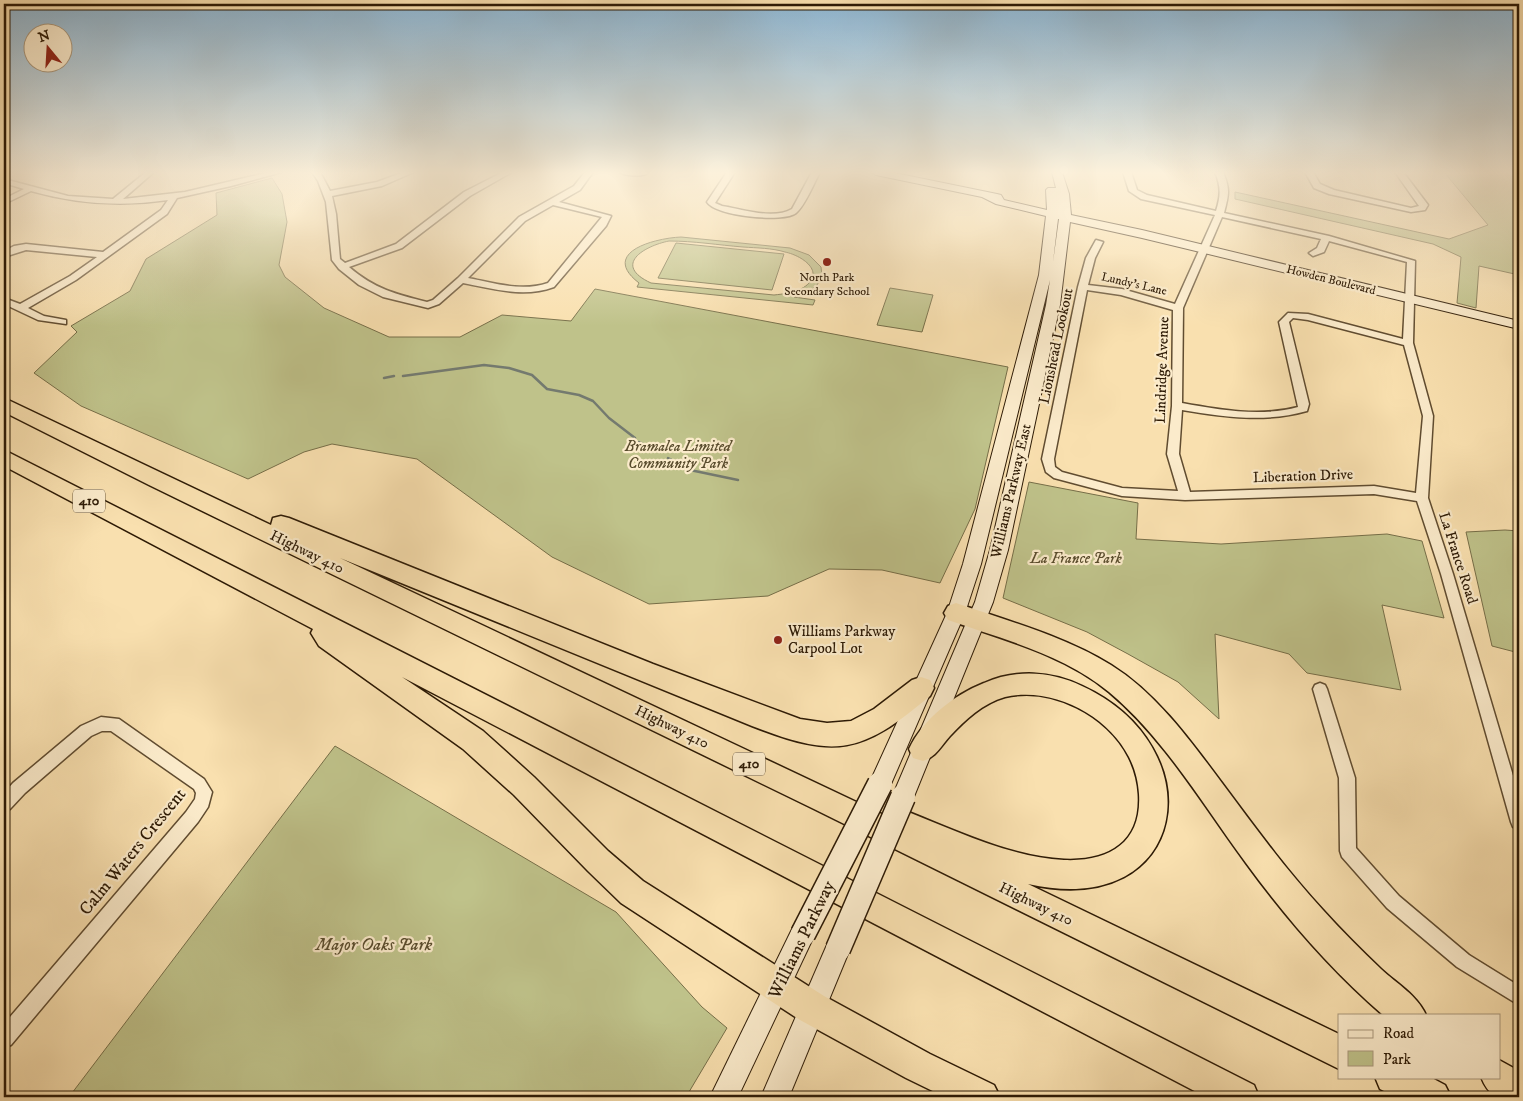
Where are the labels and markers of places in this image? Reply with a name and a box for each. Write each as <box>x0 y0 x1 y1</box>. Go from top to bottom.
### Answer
marker: North Park Secondary School <box>821 256 833 268</box>
place label: North Park Secondary School <box>784 270 870 299</box>
place label: Williams Parkway Carpool Lot <box>787 622 896 658</box>
marker: Williams Parkway Carpool Lot <box>772 634 784 646</box>

